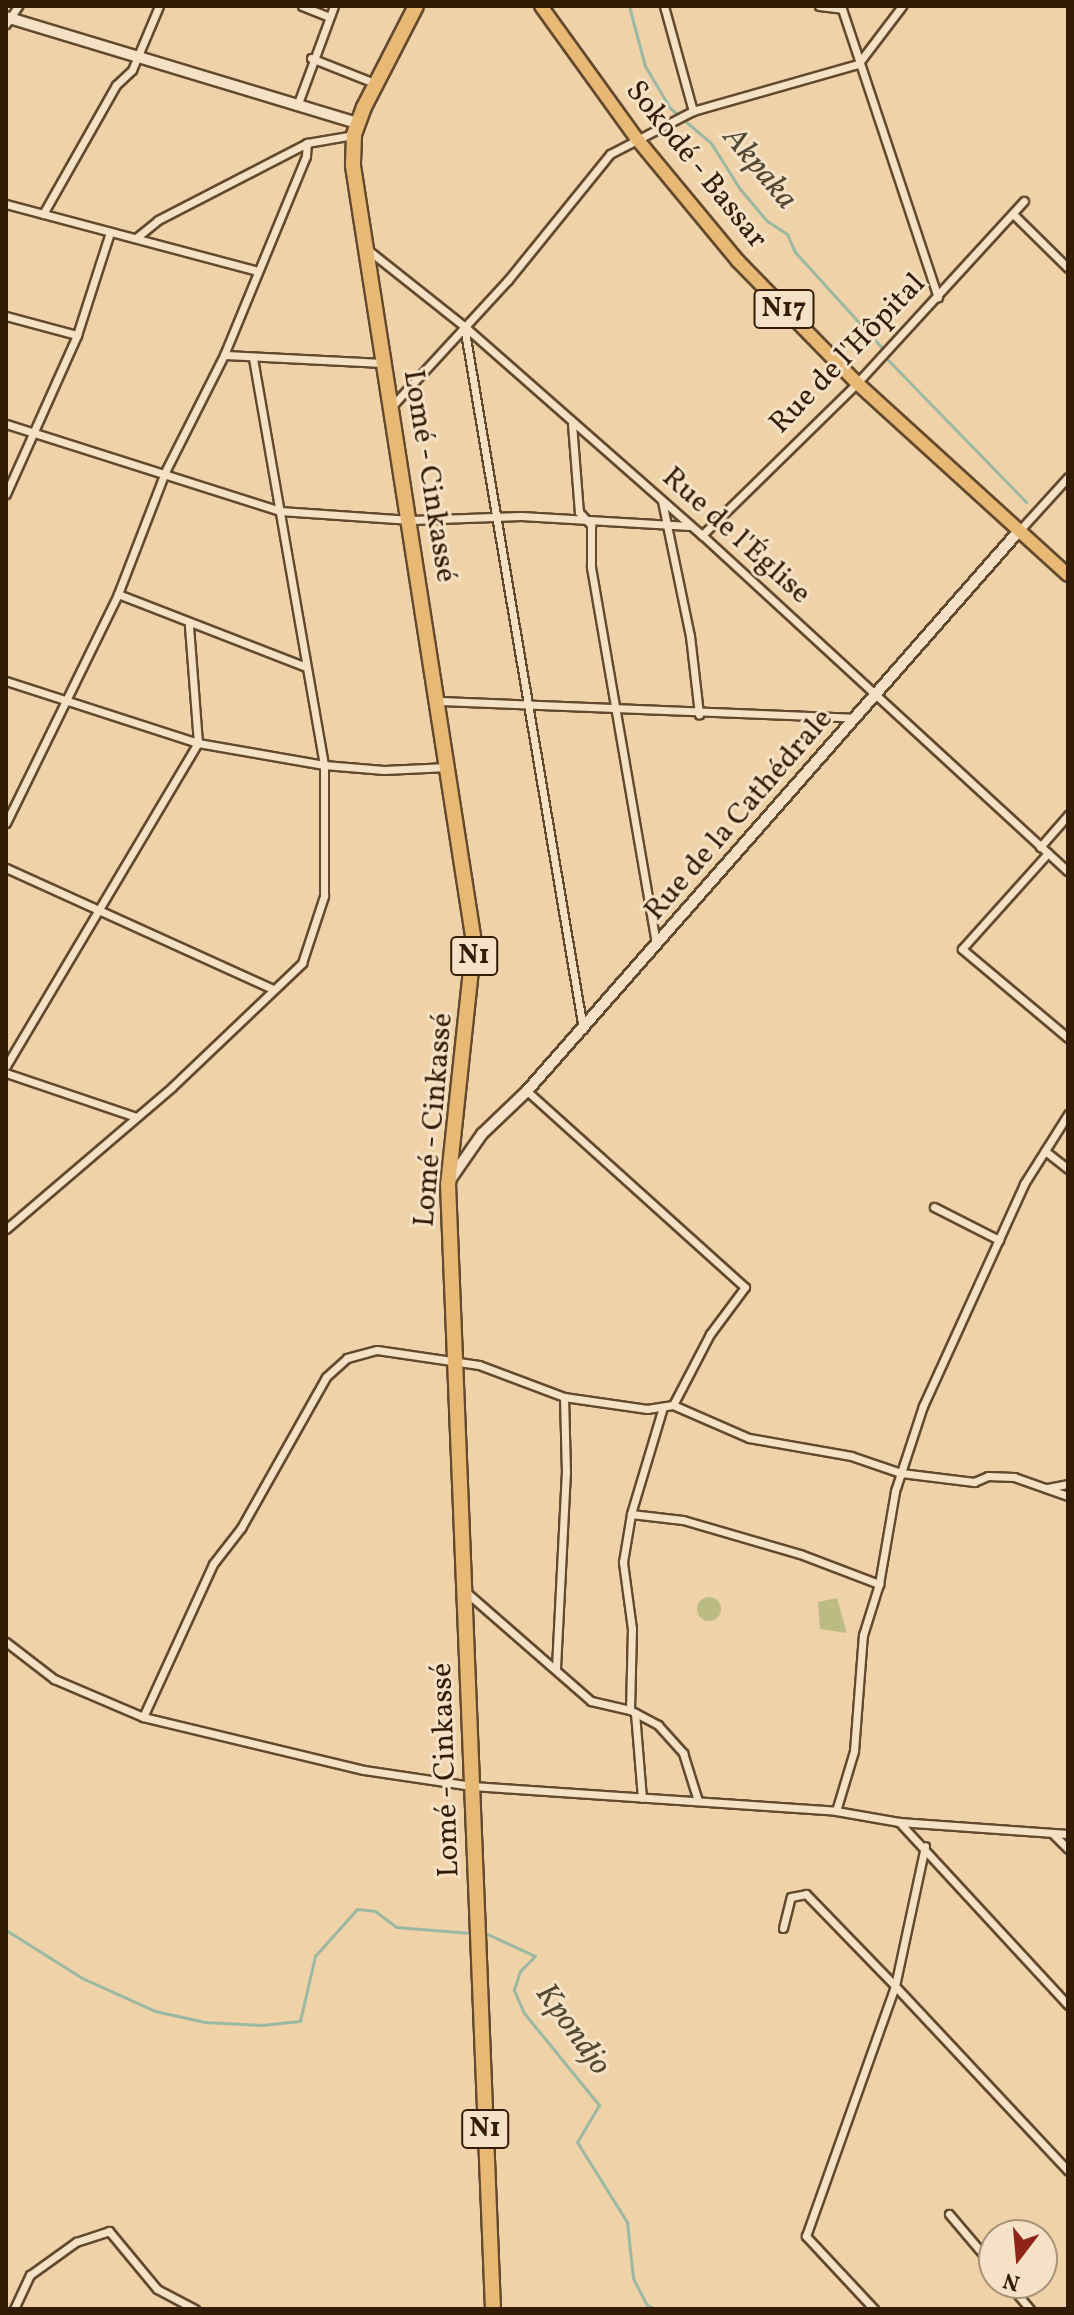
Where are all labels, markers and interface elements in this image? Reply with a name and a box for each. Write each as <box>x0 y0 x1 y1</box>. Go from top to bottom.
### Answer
street label: Sokodé - Bassar <box>617 73 775 257</box>
water label: Akpaka <box>713 120 805 218</box>
street label: Rue de l'Hôpital <box>763 266 933 442</box>
road number: N17 <box>752 285 816 333</box>
street label: Lomé - Cinkassé <box>394 367 464 585</box>
street label: Rue de l'Église <box>654 460 818 612</box>
street label: Rue de la Cathédrale <box>637 702 841 928</box>
road number: N1 <box>450 932 498 980</box>
street label: Lomé - Cinkassé <box>407 1011 461 1229</box>
street label: Lomé - Cinkassé <box>424 1662 468 1878</box>
water label: Kpondjo <box>526 1977 618 2083</box>
road number: N1 <box>461 2105 509 2153</box>
north arrow <box>978 2219 1058 2299</box>
text: N <box>1000 2264 1024 2298</box>

